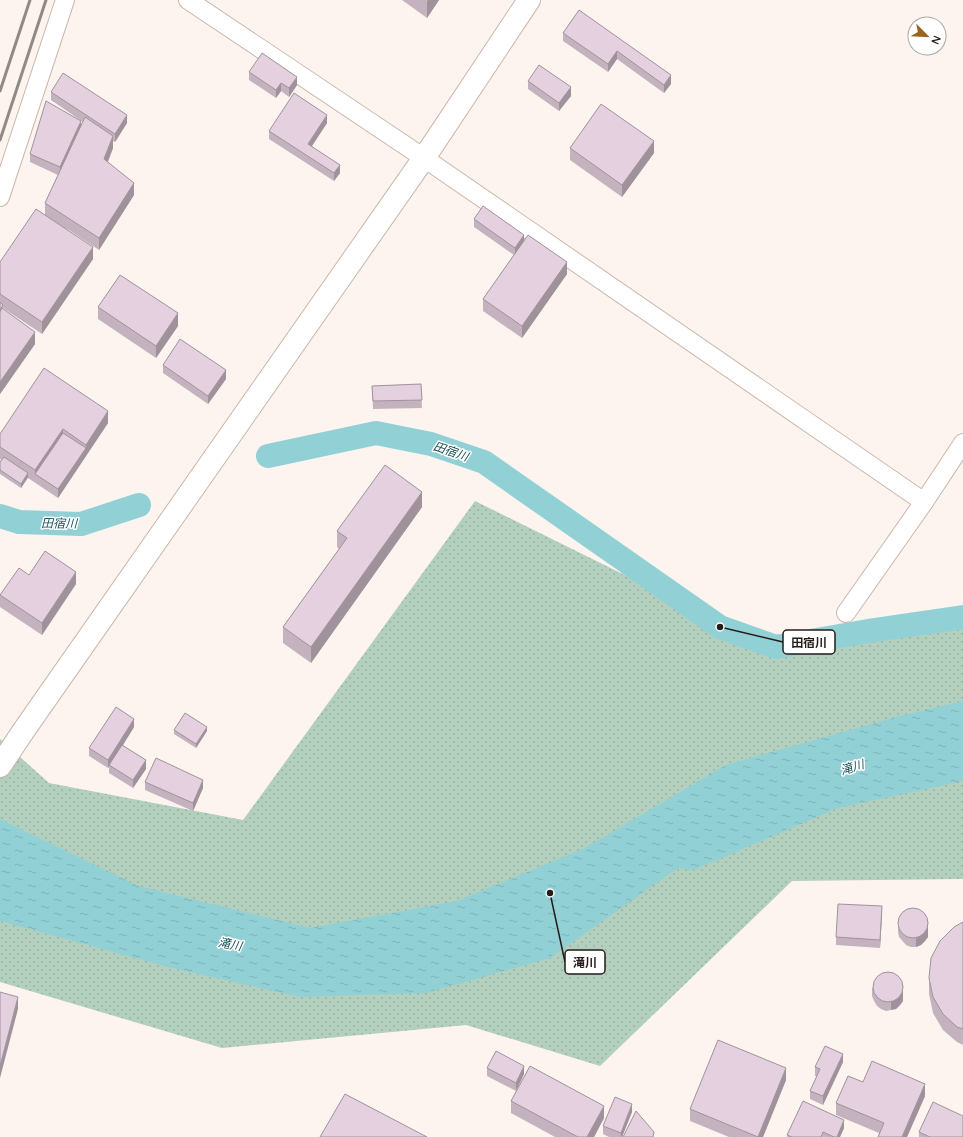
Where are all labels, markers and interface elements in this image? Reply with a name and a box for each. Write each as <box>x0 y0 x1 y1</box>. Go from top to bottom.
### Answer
north arrow <box>907 16 947 56</box>
text: N <box>928 34 944 47</box>
water label: 田宿川 <box>432 438 472 465</box>
water label: 田宿川 <box>41 515 79 531</box>
callout: 田宿川 <box>783 630 835 654</box>
text: 田宿川 <box>791 635 827 650</box>
water label: 滝川 <box>838 756 868 778</box>
water label: 滝川 <box>217 935 245 954</box>
callout: 滝川 <box>565 950 605 974</box>
text: 滝川 <box>573 955 597 970</box>

